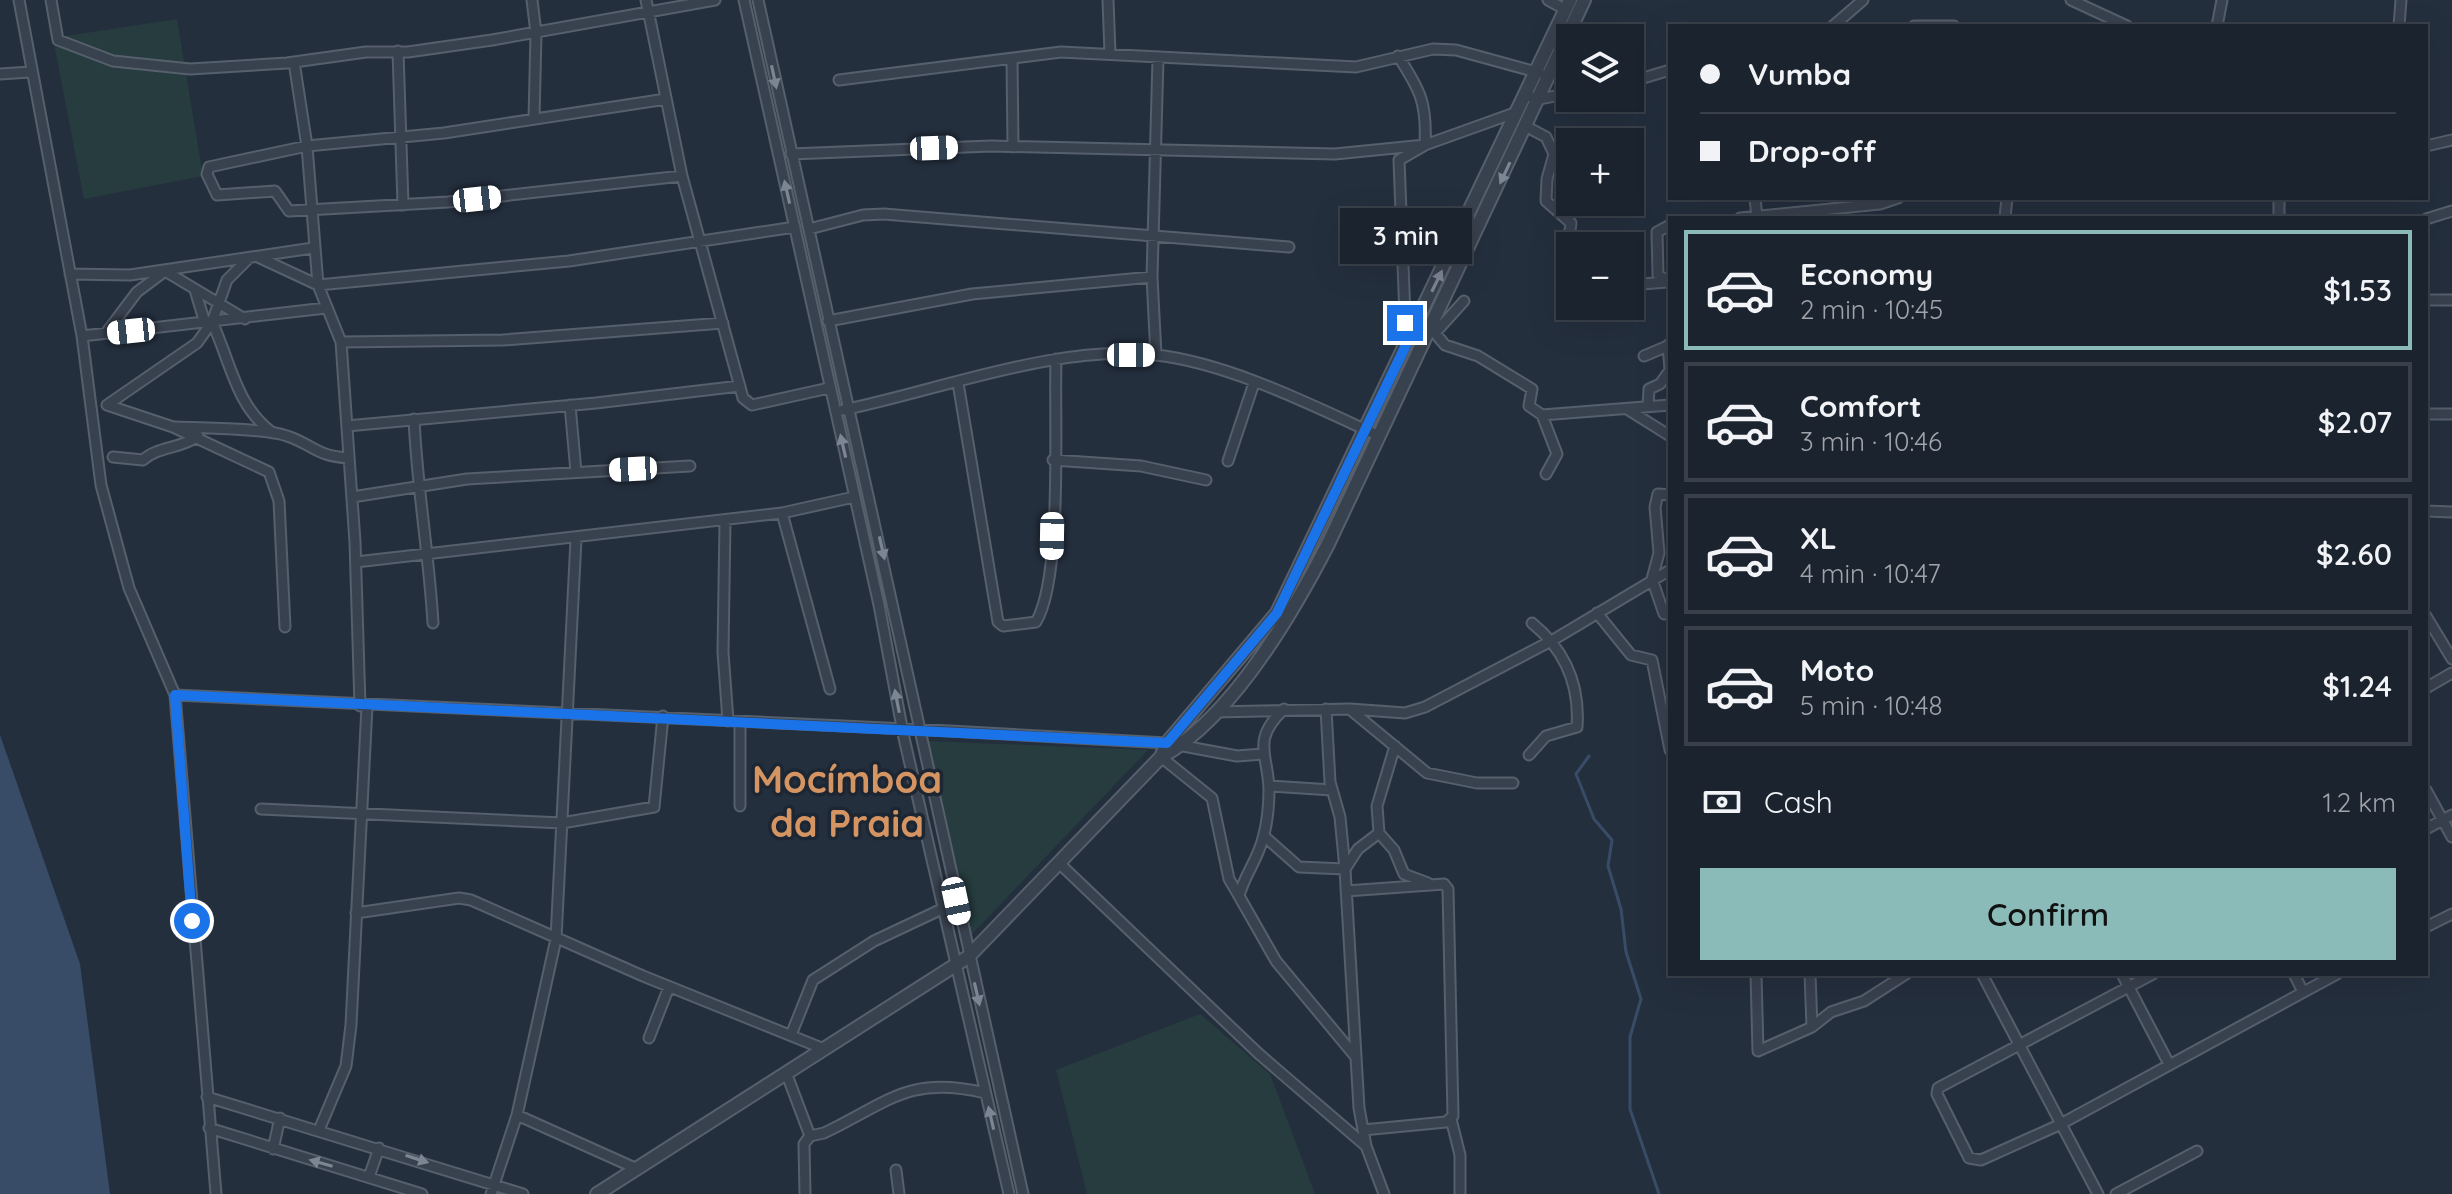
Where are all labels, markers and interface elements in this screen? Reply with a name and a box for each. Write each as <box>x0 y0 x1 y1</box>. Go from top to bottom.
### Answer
map controls <box>1556 24 1644 320</box>
button: layers <box>1556 24 1644 112</box>
text: Vumba <box>1748 55 1851 93</box>
one-way arrow <box>768 64 781 89</box>
button: + <box>1556 128 1644 216</box>
text: Drop-off <box>1748 132 1876 170</box>
car <box>910 135 958 161</box>
one-way arrow <box>1498 161 1512 184</box>
one-way arrow <box>780 180 793 205</box>
car <box>452 185 502 213</box>
callout: 3 min <box>1339 207 1471 263</box>
text: 3 min <box>1373 219 1439 252</box>
button: − <box>1556 232 1644 320</box>
icon: car <box>1704 254 1776 326</box>
text: Economy <box>1800 255 1933 293</box>
one-way arrow <box>1430 270 1444 293</box>
text: $1.53 <box>2323 271 2392 309</box>
text: 2 min · 10:45 <box>1800 293 1943 326</box>
route end <box>1387 305 1423 341</box>
car <box>106 317 156 345</box>
car <box>1107 343 1155 367</box>
icon: car <box>1704 386 1776 458</box>
text: Comfort <box>1800 387 1921 425</box>
text: $2.07 <box>2318 403 2392 441</box>
text: 3 min · 10:46 <box>1800 425 1942 458</box>
one-way arrow <box>836 434 848 459</box>
car <box>608 456 658 482</box>
car <box>1040 512 1064 560</box>
icon: car <box>1704 518 1776 590</box>
text: XL <box>1800 519 1837 557</box>
text: $2.60 <box>2316 535 2392 573</box>
one-way arrow <box>876 536 889 561</box>
text: 4 min · 10:47 <box>1800 557 1941 590</box>
icon: car <box>1704 650 1776 722</box>
text: Moto <box>1800 651 1874 689</box>
text: $1.24 <box>2322 667 2392 705</box>
one-way arrow <box>891 688 903 713</box>
text: 5 min · 10:48 <box>1800 689 1943 722</box>
district label: Mocímboa da Praia <box>752 755 942 847</box>
icon: cash <box>1700 780 1744 824</box>
text: Cash <box>1764 783 1833 821</box>
text: 1.2 km <box>2323 786 2396 819</box>
button: Confirm <box>1700 868 2396 960</box>
car <box>939 875 973 927</box>
route start <box>174 903 210 939</box>
one-way arrow <box>971 982 984 1007</box>
one-way arrow <box>984 1105 997 1130</box>
one-way arrow <box>405 1153 429 1166</box>
one-way arrow <box>309 1156 333 1169</box>

